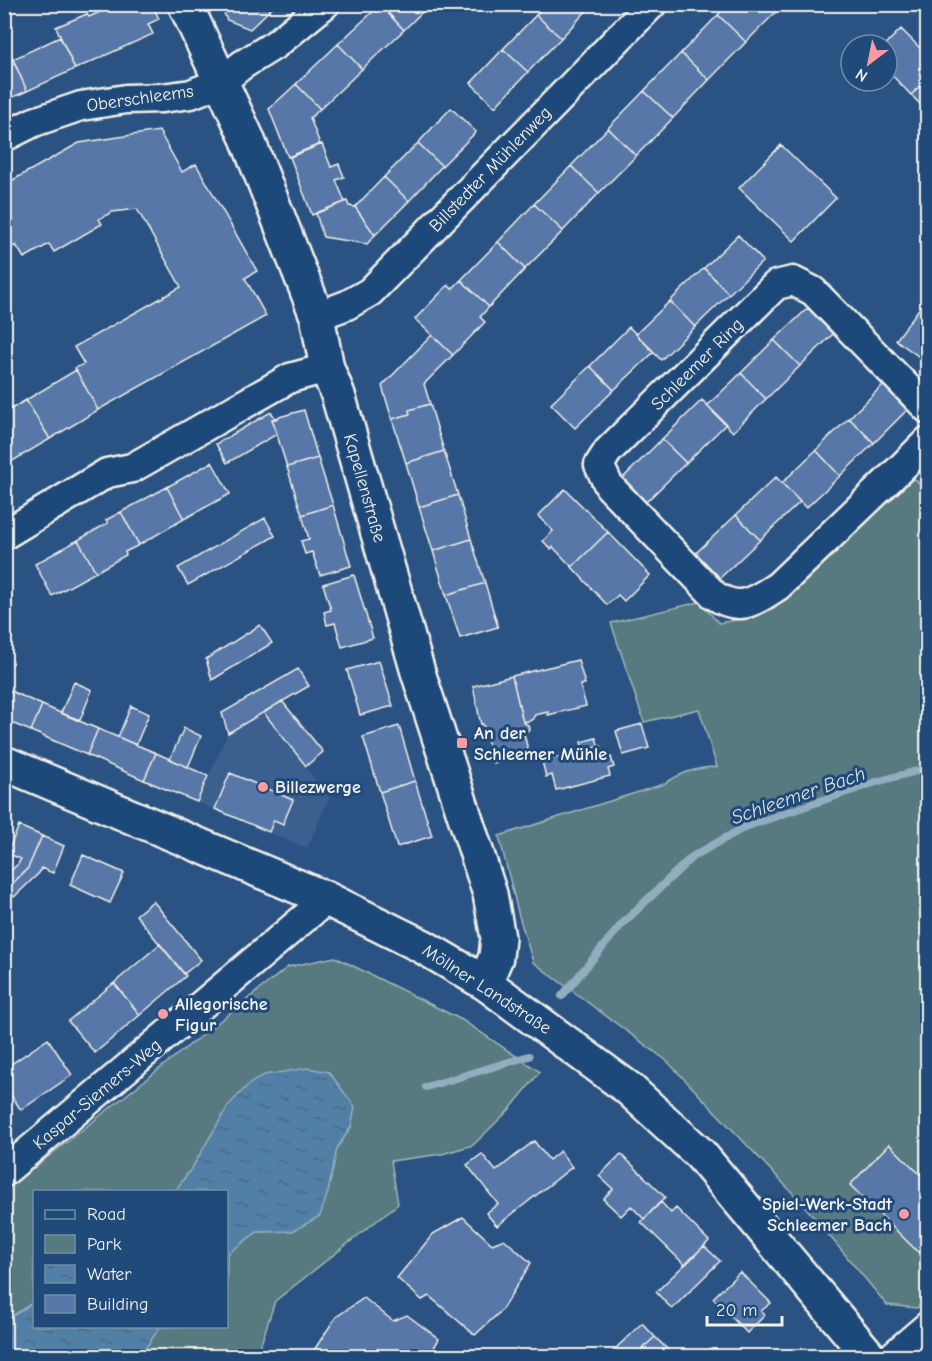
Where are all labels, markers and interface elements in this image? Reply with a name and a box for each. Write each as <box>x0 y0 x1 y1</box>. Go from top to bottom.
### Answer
north arrow <box>839 33 899 93</box>
text: N <box>852 64 871 85</box>
street label: Oberschleems <box>85 81 195 116</box>
street label: Billstedter Mühlenweg <box>425 102 556 237</box>
street label: Schleemer Ring <box>647 314 748 415</box>
street label: Kapellenstraße <box>339 431 390 545</box>
place label: An der Schleemer Mühle <box>474 723 607 765</box>
marker: An der Schleemer Mühle <box>455 736 469 750</box>
water label: Schleemer Bach <box>728 762 868 829</box>
place label: Billezwerge <box>275 777 361 798</box>
marker: Billezwerge <box>256 780 270 794</box>
street label: Möllner Landstraße <box>418 940 555 1039</box>
place label: Allegorische Figur <box>175 994 268 1036</box>
marker: Allegorische Figur <box>156 1007 170 1021</box>
street label: Kaspar-Siemers-Weg <box>29 1035 166 1154</box>
legend <box>33 1190 228 1328</box>
place label: Spiel-Werk-Stadt Schleemer Bach <box>762 1194 893 1236</box>
text: Road <box>87 1204 126 1225</box>
marker: Spiel-Werk-Stadt Schleemer Bach <box>897 1207 911 1221</box>
text: Park <box>87 1234 122 1255</box>
text: Water <box>87 1264 132 1285</box>
scale bar <box>707 1289 782 1327</box>
text: Building <box>87 1294 149 1315</box>
text: 20 m <box>716 1300 757 1321</box>

